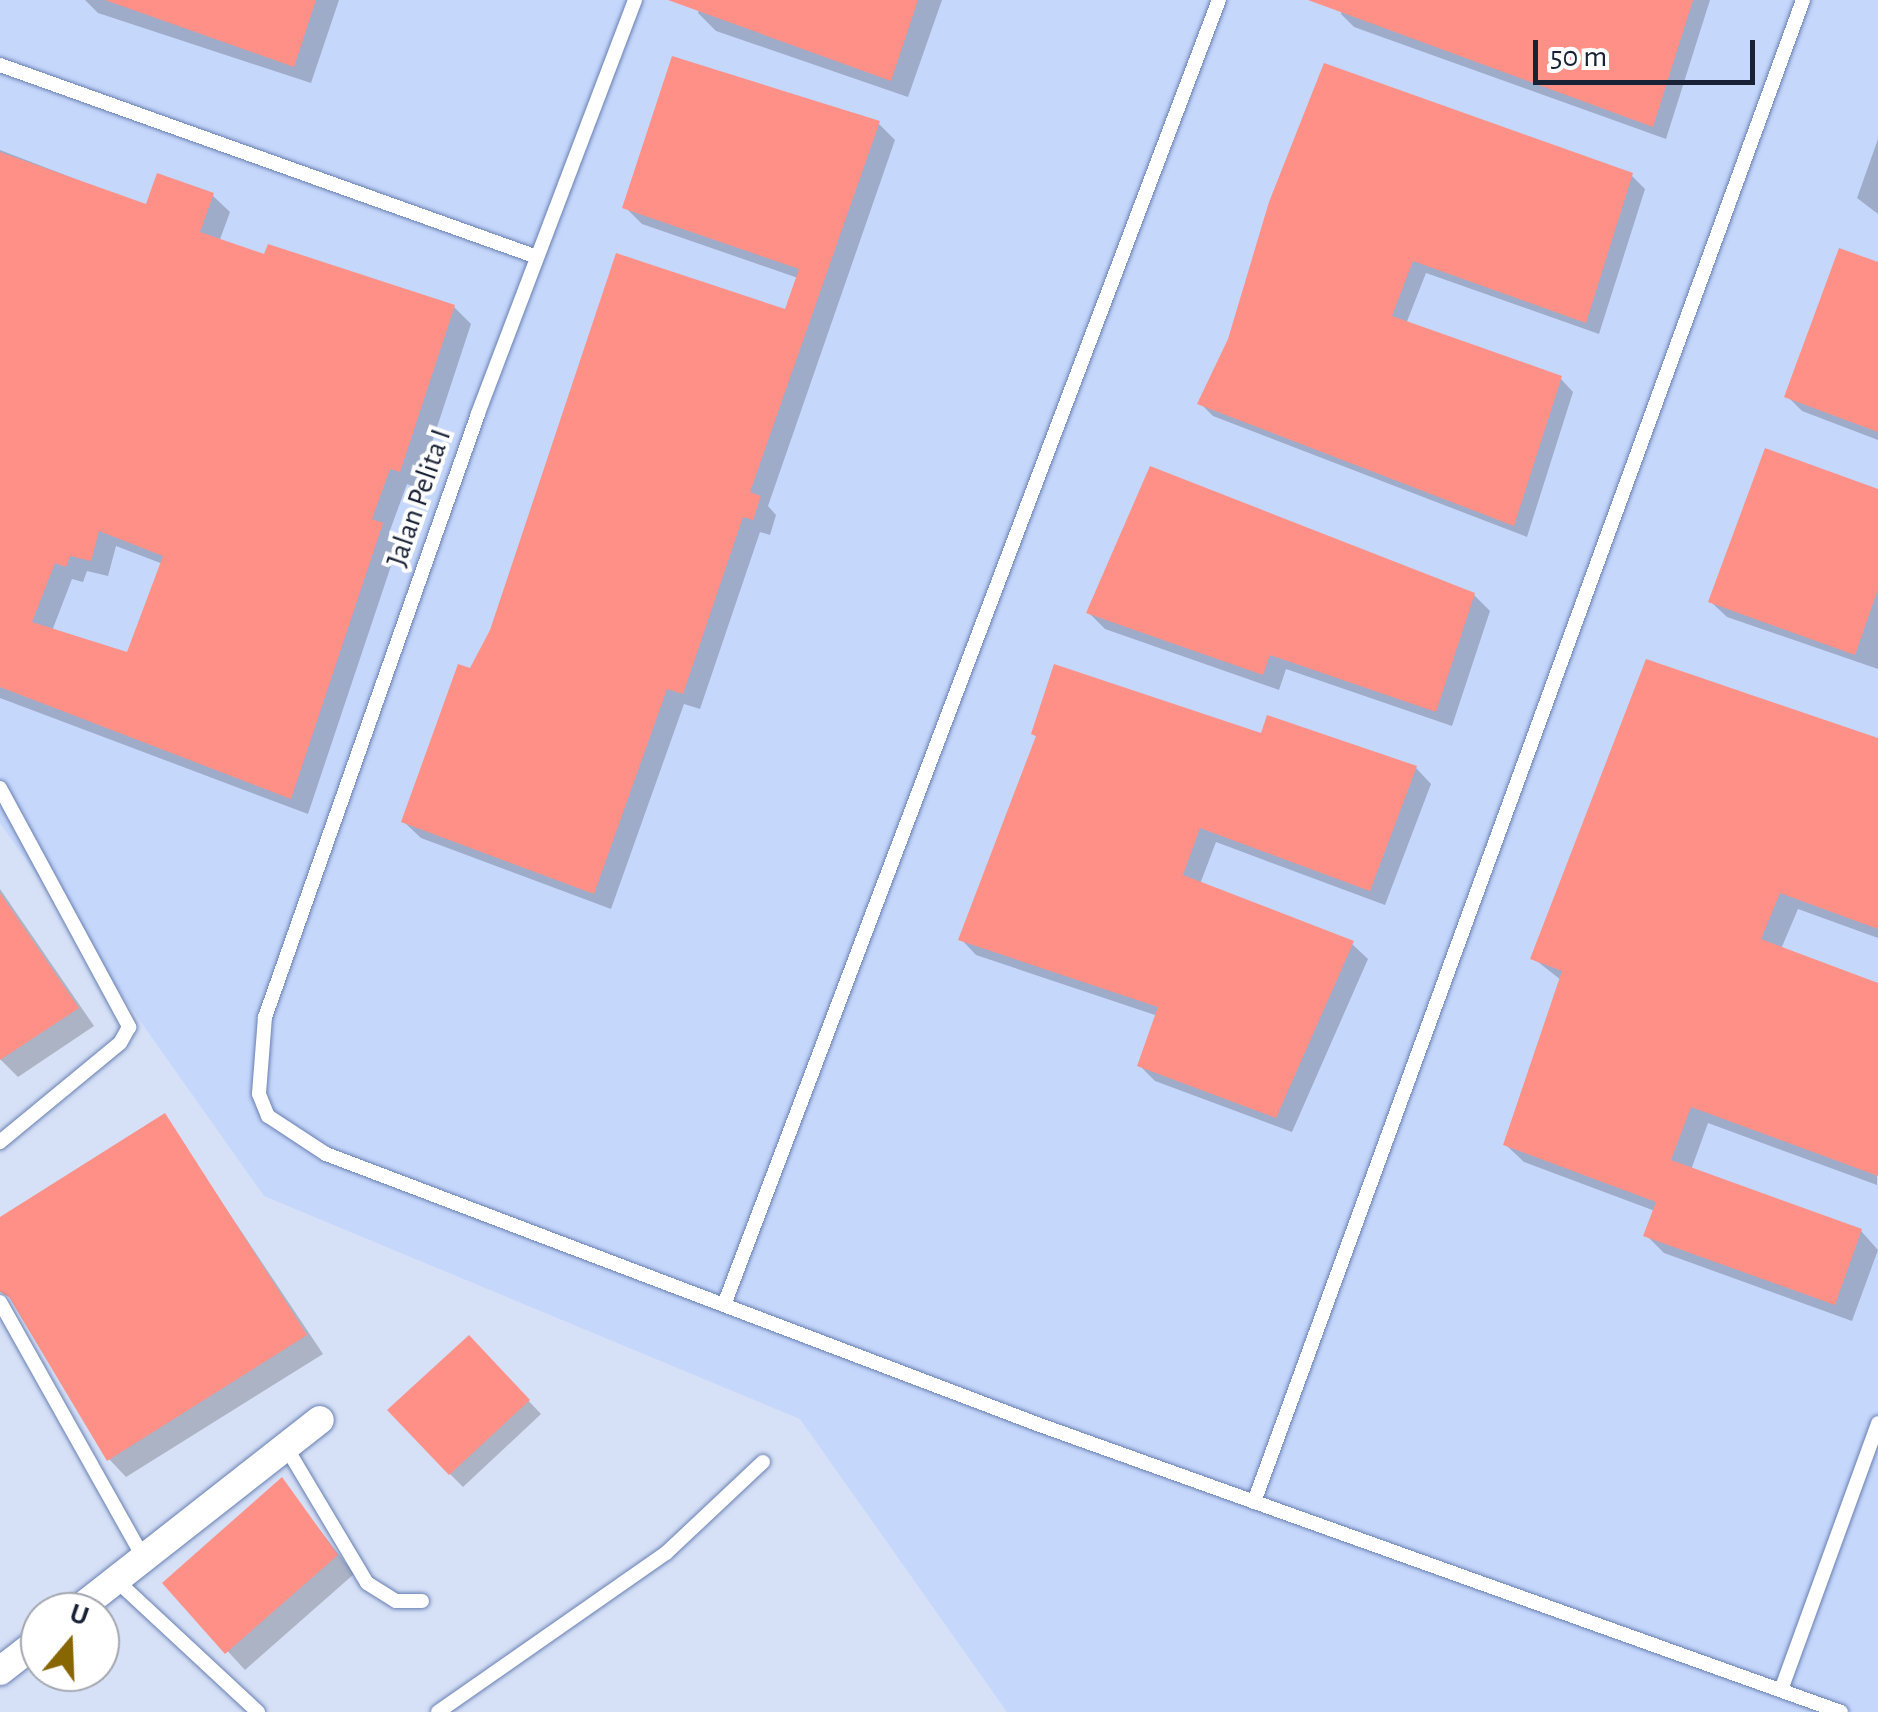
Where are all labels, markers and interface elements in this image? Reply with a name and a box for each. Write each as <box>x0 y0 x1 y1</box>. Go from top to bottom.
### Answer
scale bar <box>1538 20 1760 82</box>
text: 50 m <box>1550 42 1607 72</box>
street label: Jalan Pelita I <box>379 424 459 572</box>
north arrow <box>20 1592 120 1692</box>
text: U <box>66 1599 92 1632</box>

